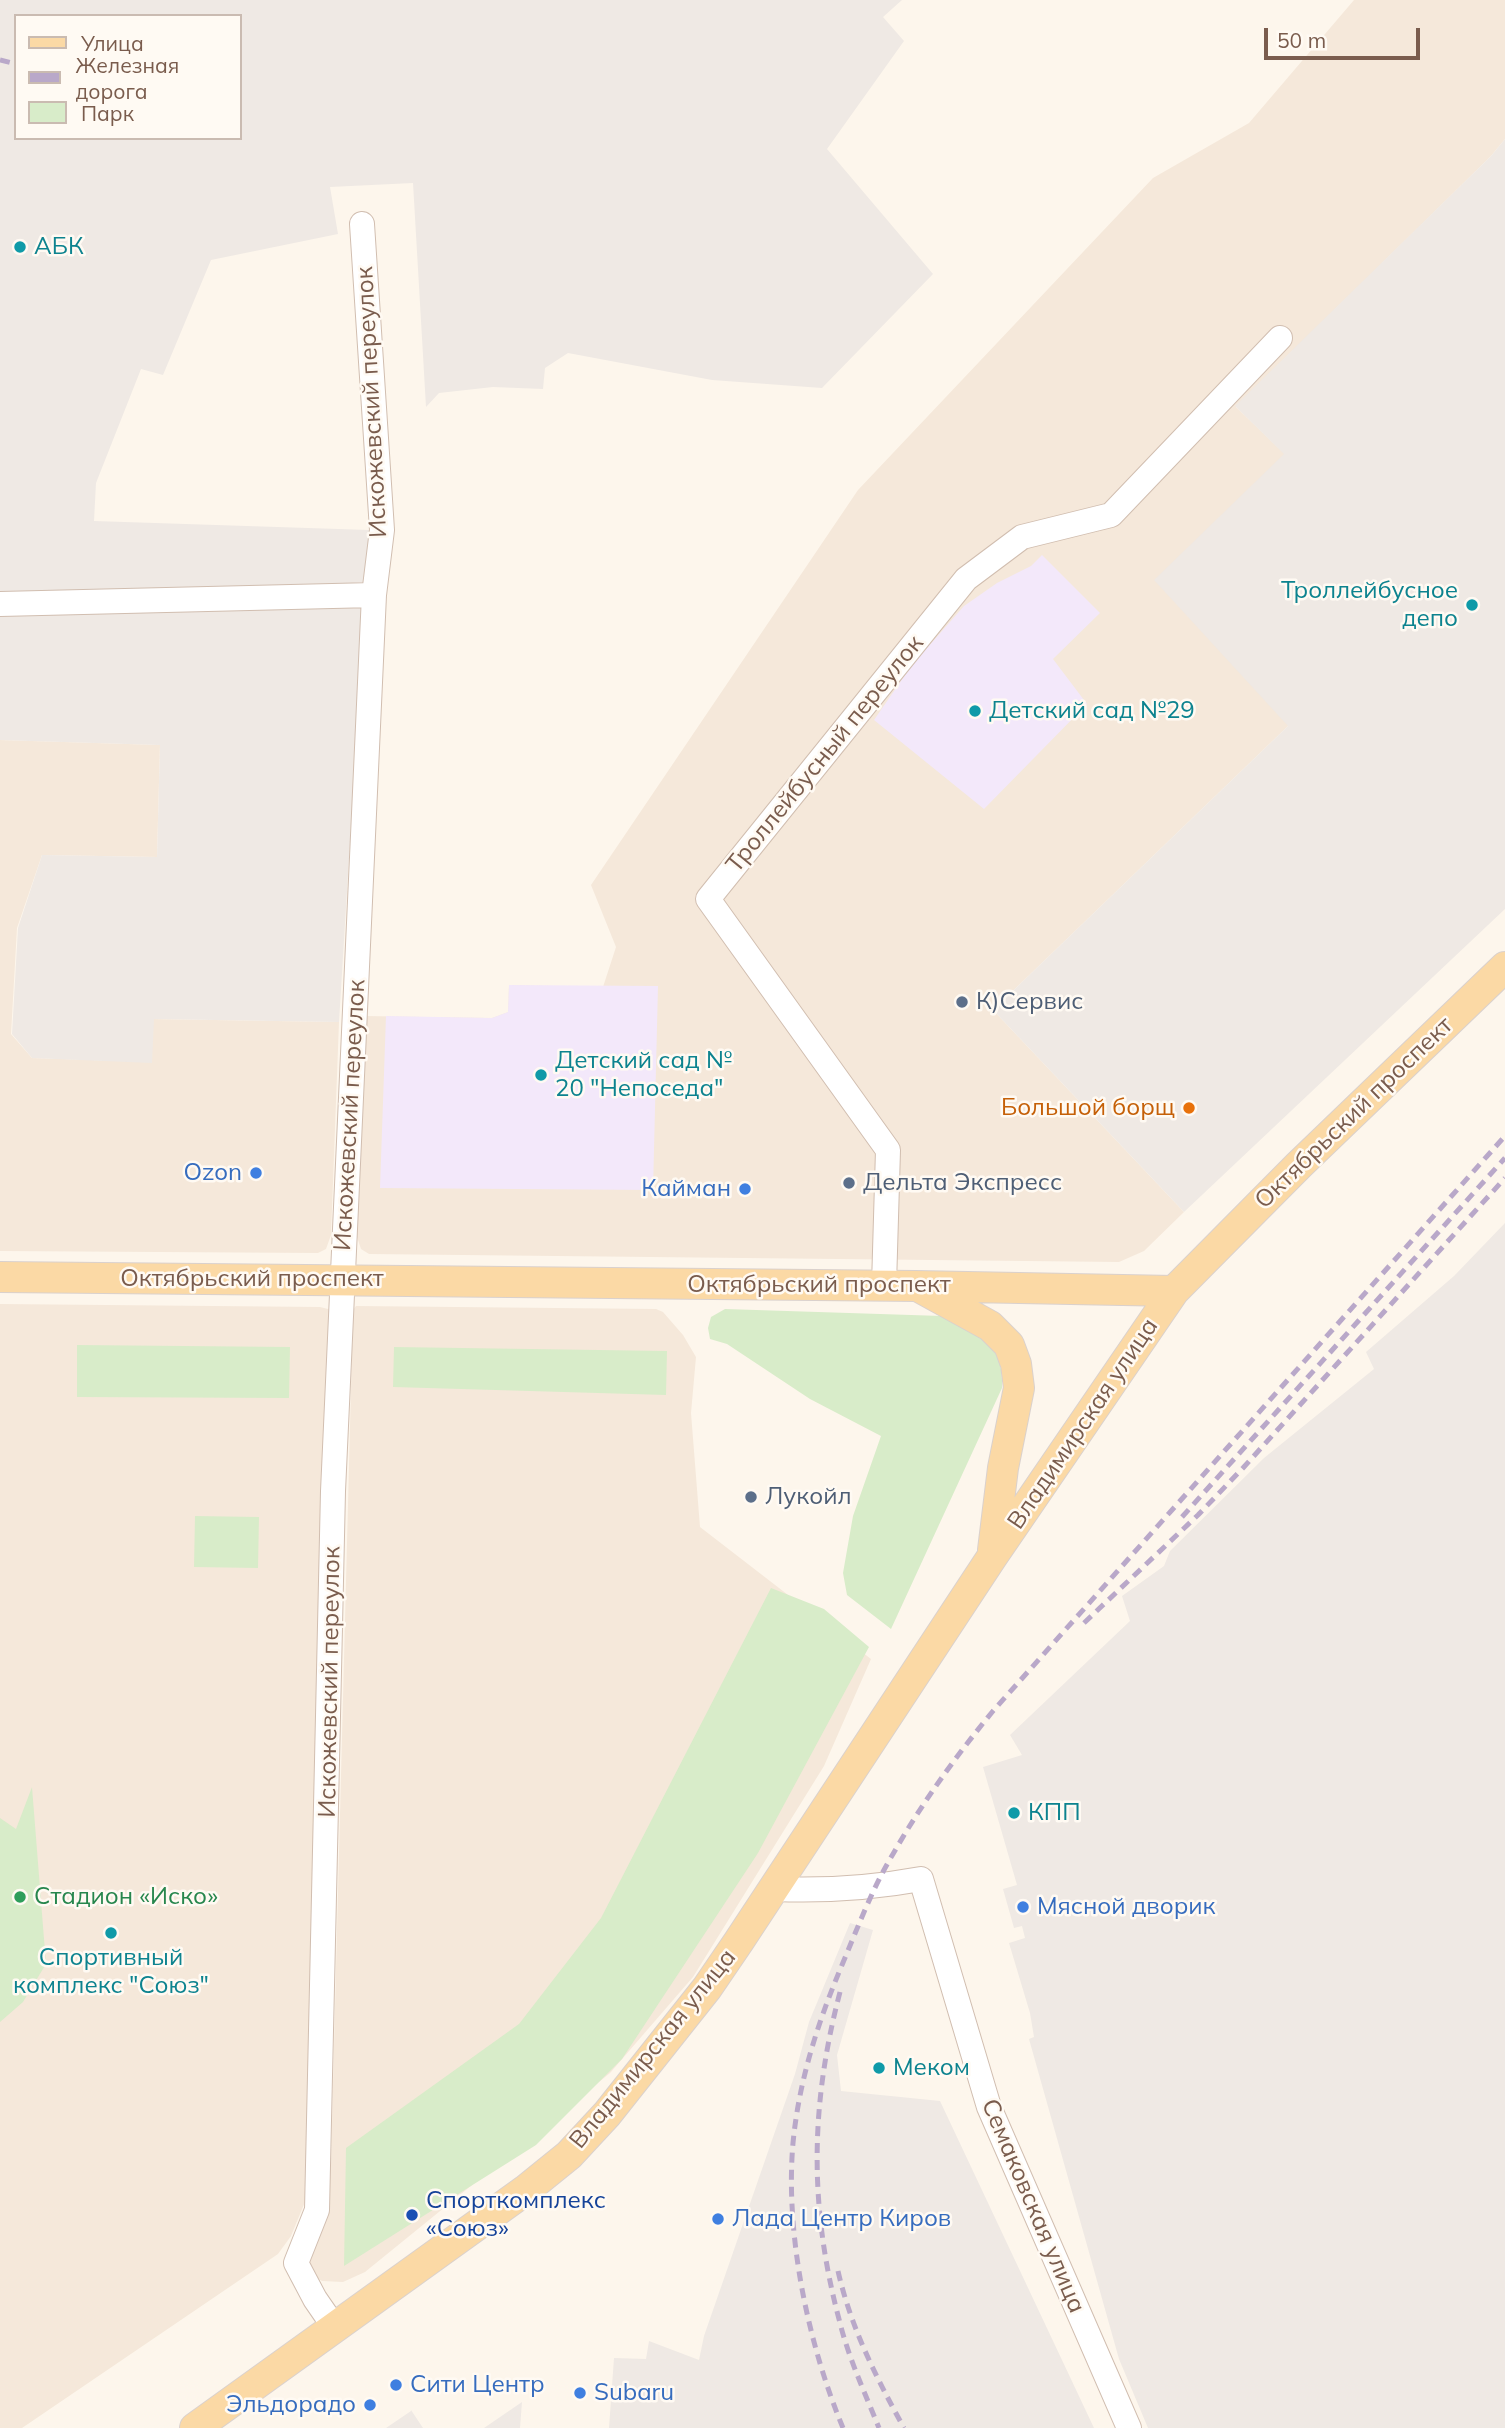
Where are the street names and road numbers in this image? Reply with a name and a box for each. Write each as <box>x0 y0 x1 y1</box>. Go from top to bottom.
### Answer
street label: Искожевский переулок <box>351 266 393 538</box>
street label: Троллейбусный переулок <box>720 630 930 878</box>
street label: Искожевский переулок <box>329 979 371 1251</box>
street label: Октябрьский проспект <box>1249 1011 1459 1215</box>
street label: Октябрьский проспект <box>120 1265 384 1293</box>
street label: Октябрьский проспект <box>687 1271 951 1299</box>
street label: Владимирская улица <box>1002 1313 1164 1535</box>
street label: Искожевский переулок <box>313 1546 347 1818</box>
street label: Владимирская улица <box>564 1944 742 2154</box>
street label: Семаковская улица <box>975 2095 1091 2317</box>

